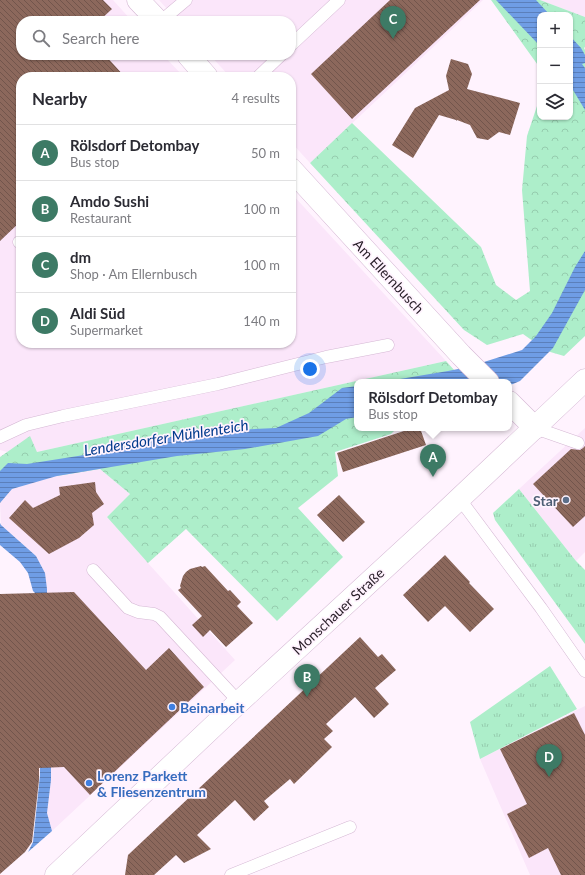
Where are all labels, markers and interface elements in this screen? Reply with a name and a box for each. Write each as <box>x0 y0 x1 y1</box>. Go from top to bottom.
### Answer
pin: C <box>380 6 406 39</box>
map controls <box>537 12 573 120</box>
button: + <box>537 12 573 48</box>
search box <box>16 16 296 60</box>
icon: search <box>30 27 52 49</box>
text: Search here <box>62 29 139 47</box>
button: − <box>537 48 573 84</box>
button: layers <box>537 84 573 120</box>
text: Nearby <box>32 88 87 109</box>
text: 4 results <box>232 90 280 106</box>
text: Rölsdorf Detombay <box>70 136 199 154</box>
text: A <box>40 145 50 161</box>
text: 50 m <box>251 145 280 161</box>
text: Bus stop <box>70 154 119 170</box>
text: Amdo Sushi <box>70 192 149 210</box>
text: B <box>41 201 49 217</box>
text: 100 m <box>243 201 280 217</box>
text: Restaurant <box>70 210 132 226</box>
street label: Am Ellernbusch <box>350 235 428 317</box>
text: dm <box>70 248 91 266</box>
text: C <box>41 257 49 273</box>
text: 100 m <box>243 257 280 273</box>
text: Shop · Am Ellernbusch <box>70 266 197 282</box>
text: Aldi Süd <box>70 304 125 322</box>
text: D <box>40 313 50 329</box>
text: 140 m <box>243 313 280 329</box>
text: Supermarket <box>70 322 143 338</box>
your location <box>300 359 320 379</box>
popup <box>354 379 512 431</box>
text: Rölsdorf Detombay <box>368 388 498 406</box>
text: Bus stop <box>368 406 418 422</box>
water label: Lendersdorfer Mühlenteich <box>82 415 250 459</box>
pin: A <box>420 444 446 477</box>
place label: Star <box>533 492 559 509</box>
marker: Star <box>561 495 571 505</box>
street label: Monschauer Straße <box>289 564 387 658</box>
pin: B <box>294 664 320 697</box>
place label: Beinarbeit <box>180 699 245 716</box>
marker: Beinarbeit <box>167 702 177 712</box>
pin: D <box>536 744 562 777</box>
place label: Lorenz Parkett & Fliesenzentrum <box>97 767 206 800</box>
marker: Lorenz Parkett & Fliesenzentrum <box>84 778 94 788</box>

